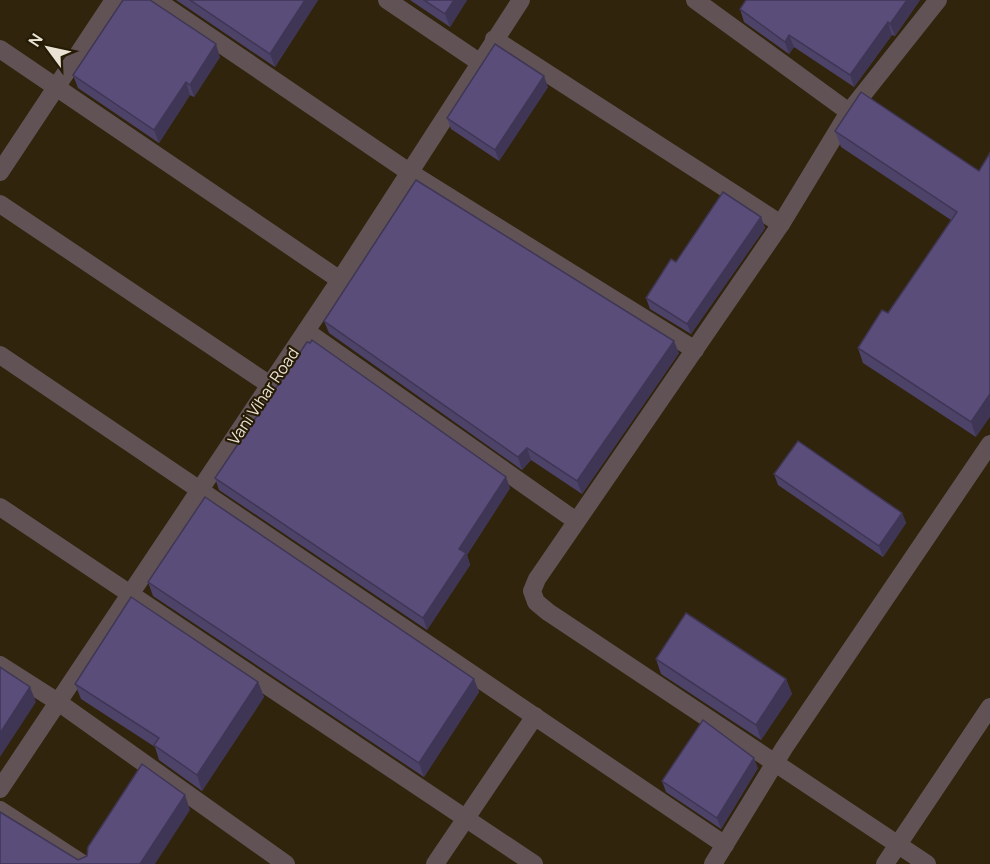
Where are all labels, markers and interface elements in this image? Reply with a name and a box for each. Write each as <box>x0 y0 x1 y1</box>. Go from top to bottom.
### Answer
north arrow <box>18 18 78 78</box>
text: N <box>23 29 48 51</box>
street label: Vani Vihar Road <box>222 343 304 449</box>

